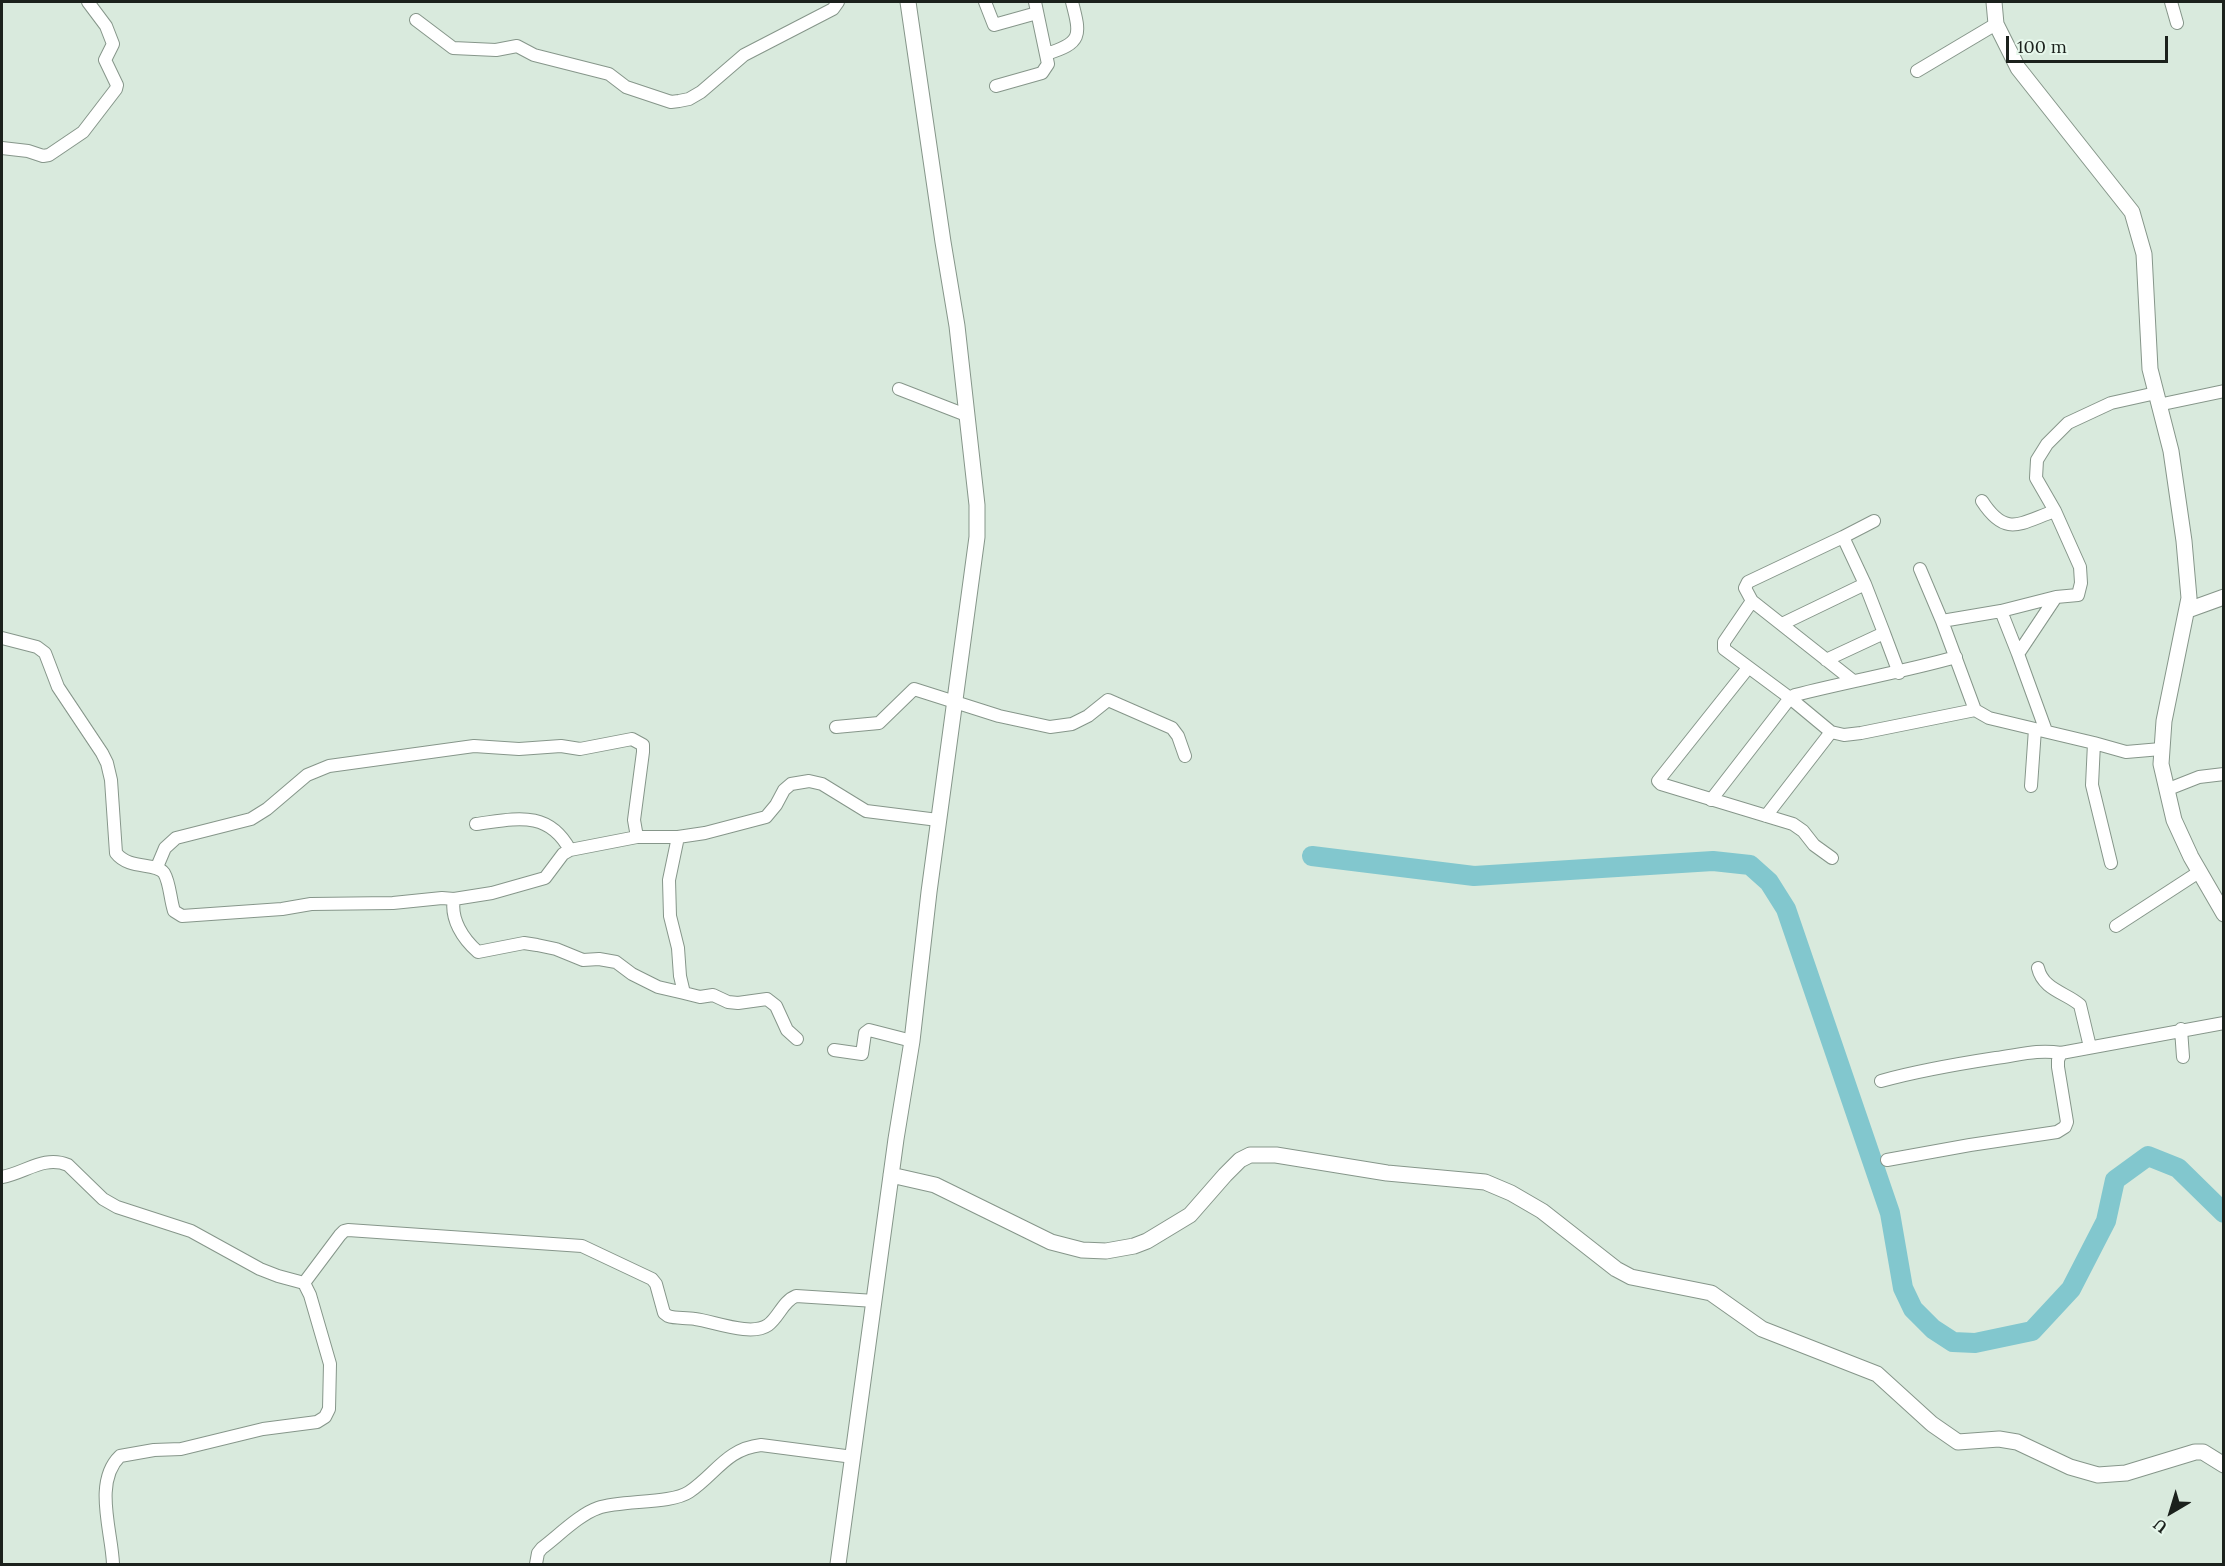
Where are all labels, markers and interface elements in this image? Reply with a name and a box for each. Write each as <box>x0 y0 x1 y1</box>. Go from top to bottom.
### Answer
scale bar <box>2009 24 2171 62</box>
text: 100 m <box>2017 35 2067 58</box>
north arrow <box>2141 1482 2201 1542</box>
text: U <box>2149 1515 2171 1538</box>

